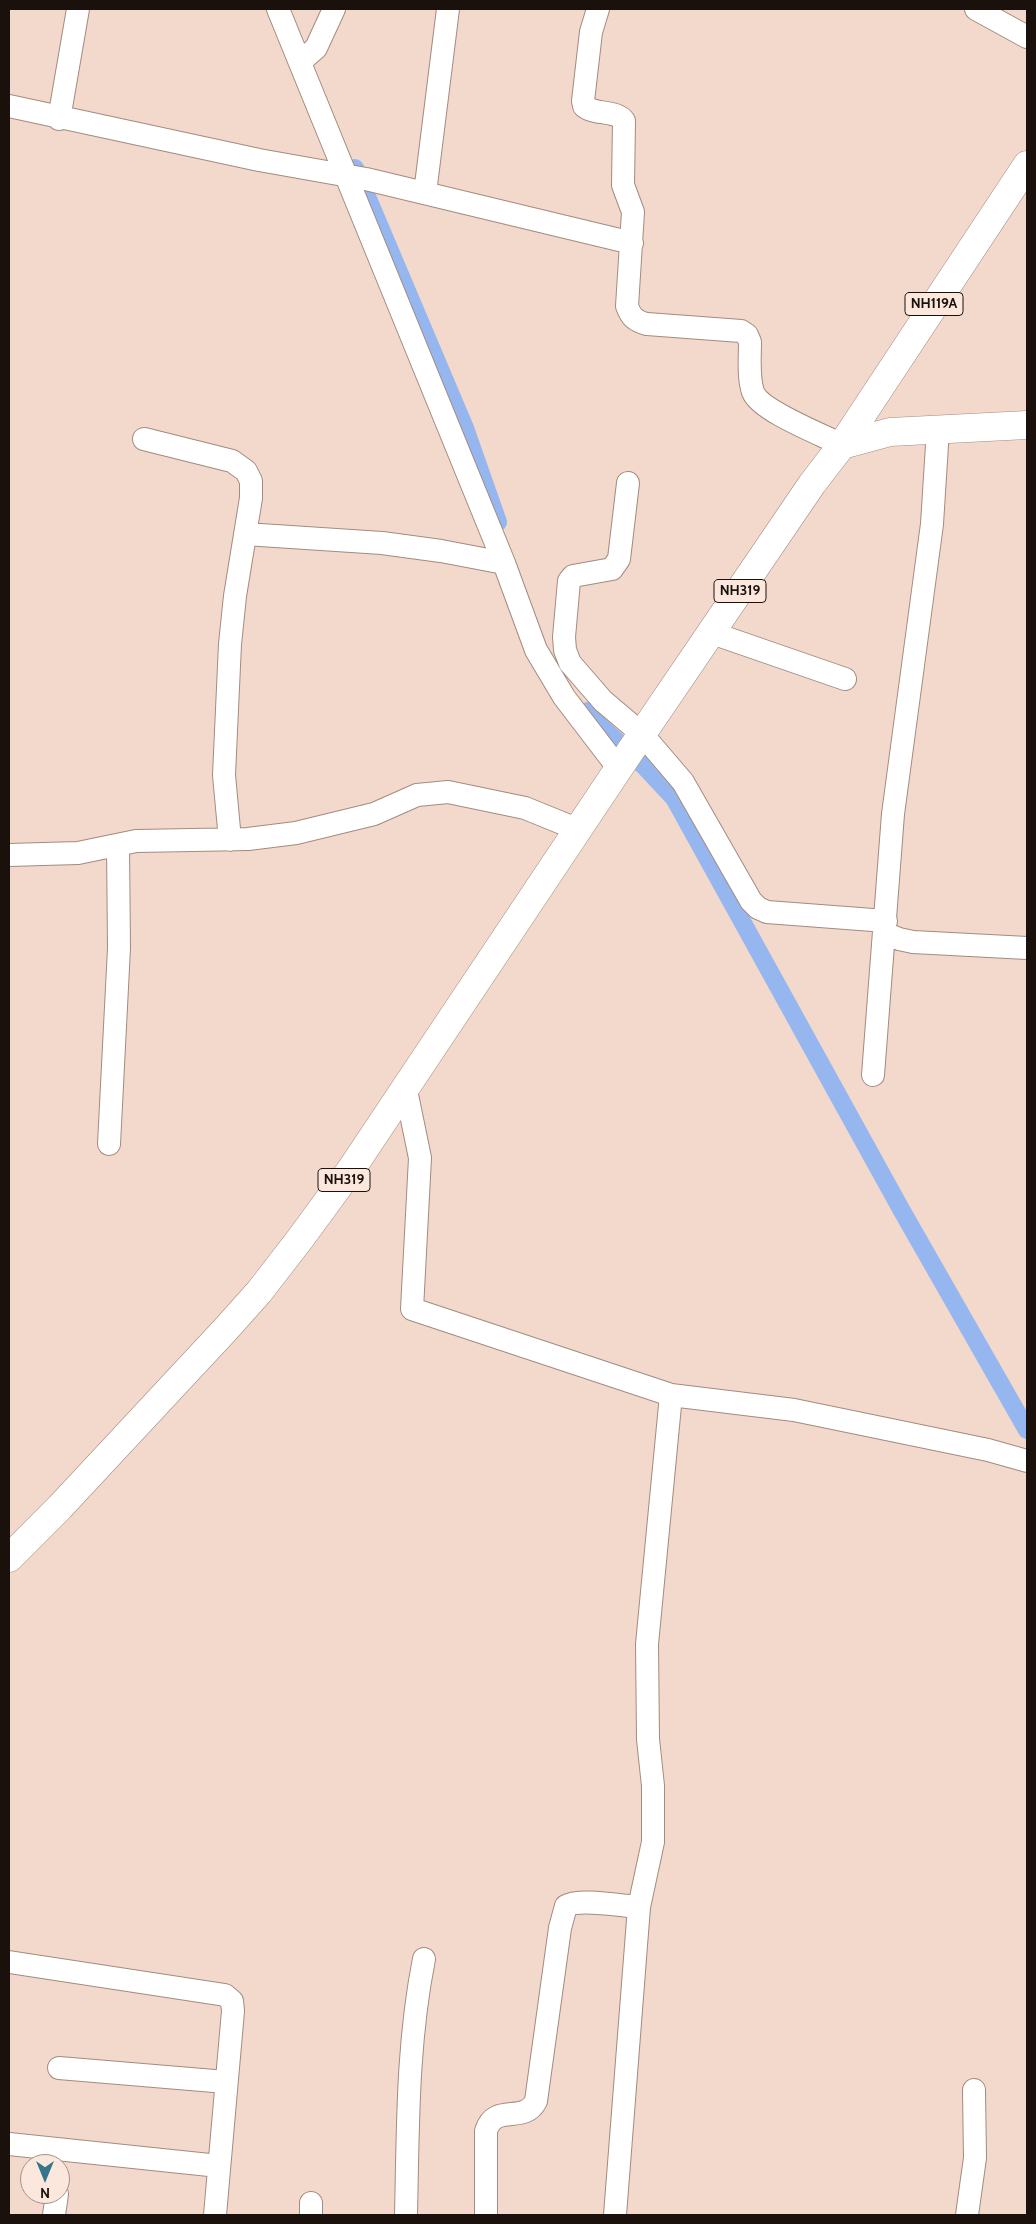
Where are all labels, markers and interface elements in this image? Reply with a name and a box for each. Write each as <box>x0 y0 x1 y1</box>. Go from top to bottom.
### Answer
road number: NH119A <box>905 292 963 316</box>
road number: NH319 <box>714 580 766 602</box>
road number: NH319 <box>318 1168 370 1192</box>
north arrow <box>20 2154 70 2204</box>
text: N <box>40 2184 50 2202</box>

